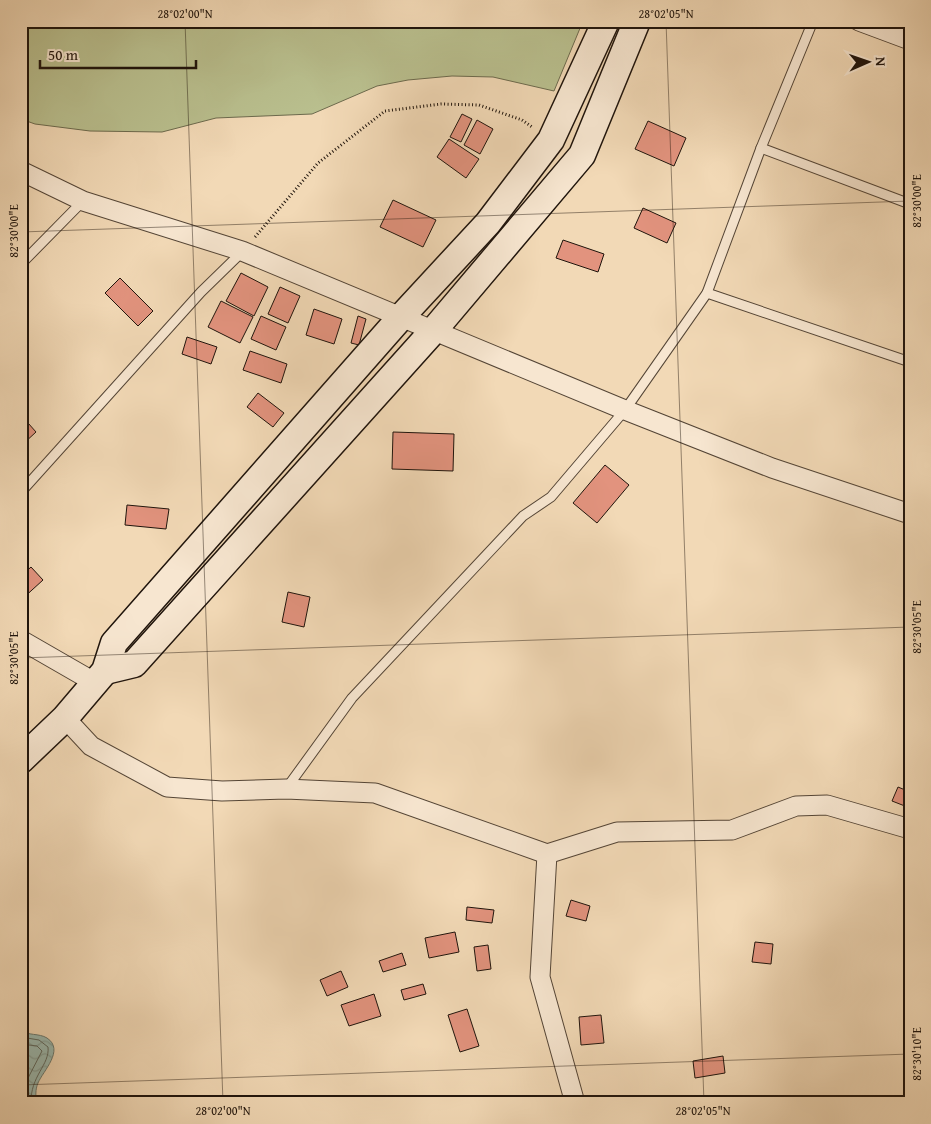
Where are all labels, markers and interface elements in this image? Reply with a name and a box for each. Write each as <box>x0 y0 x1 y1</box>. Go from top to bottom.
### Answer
text: 28°02'00"N <box>157 5 213 22</box>
text: 28°02'05"N <box>638 5 694 22</box>
scale bar <box>40 38 196 70</box>
north arrow <box>844 38 894 88</box>
text: 50 m <box>48 44 79 65</box>
text: N <box>871 57 891 67</box>
text: 82°30'00"E <box>908 174 925 228</box>
text: 82°30'00"E <box>5 204 22 258</box>
text: 82°30'05"E <box>908 600 925 654</box>
text: 82°30'05"E <box>5 631 22 685</box>
text: 82°30'10"E <box>908 1027 925 1081</box>
text: 28°02'00"N <box>195 1102 251 1119</box>
text: 28°02'05"N <box>675 1102 731 1119</box>

